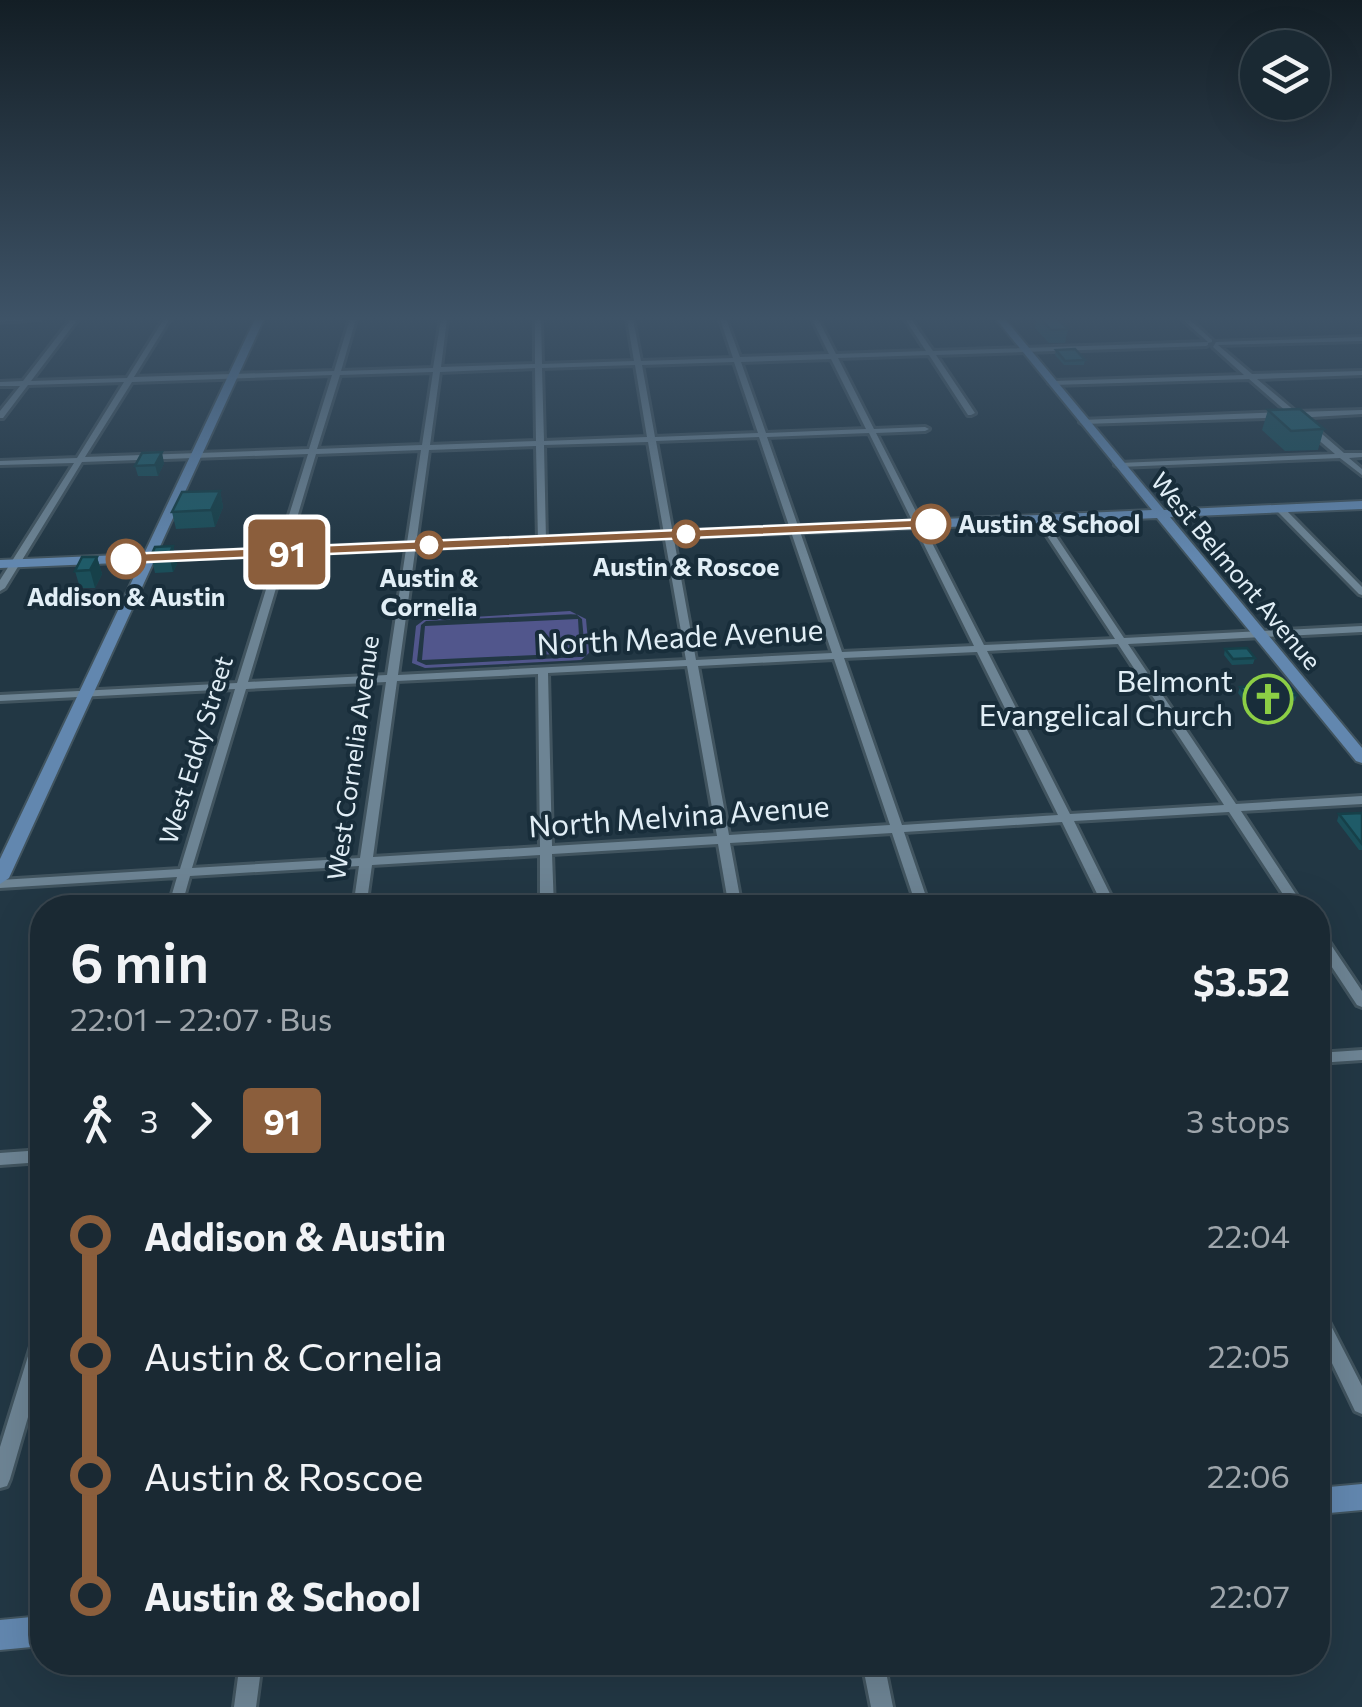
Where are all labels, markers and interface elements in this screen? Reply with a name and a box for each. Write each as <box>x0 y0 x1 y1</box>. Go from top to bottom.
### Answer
map controls <box>1240 30 1330 120</box>
button: layers <box>1240 30 1330 120</box>
street label: West Belmont Avenue <box>1145 466 1328 675</box>
marker: Austin & School <box>912 505 950 543</box>
place label: Austin & School <box>958 508 1140 538</box>
line badge: 91 <box>242 520 332 584</box>
marker: Austin & Roscoe <box>673 521 699 547</box>
text: 91 <box>268 531 306 574</box>
marker: Austin & Cornelia <box>416 532 442 558</box>
marker: Addison & Austin <box>107 540 145 578</box>
place label: Austin & Roscoe <box>592 551 780 581</box>
place label: Austin & Cornelia <box>379 562 479 621</box>
place label: Addison & Austin <box>27 581 225 611</box>
street label: North Meade Avenue <box>536 610 824 661</box>
street label: West Cornelia Avenue <box>320 634 384 882</box>
street label: West Eddy Street <box>152 652 238 848</box>
place label: Belmont Evangelical Church <box>979 661 1233 732</box>
church icon: Belmont Evangelical Church <box>1242 673 1294 725</box>
street label: North Melvina Avenue <box>527 786 831 843</box>
text: 6 min <box>70 927 209 994</box>
text: $3.52 <box>1193 957 1290 1004</box>
text: 22:01 – 22:07 · Bus <box>70 998 332 1038</box>
icon: walk <box>70 1093 125 1148</box>
icon: forward <box>173 1093 228 1148</box>
text: 91 <box>263 1099 301 1142</box>
text: 3 <box>140 1100 158 1140</box>
text: 3 stops <box>1186 1100 1290 1140</box>
text: Addison & Austin <box>144 1212 446 1259</box>
text: 22:04 <box>1207 1215 1290 1255</box>
text: Austin & Cornelia <box>144 1332 443 1379</box>
text: 22:05 <box>1208 1335 1290 1375</box>
text: Austin & Roscoe <box>144 1452 423 1499</box>
text: 22:06 <box>1207 1455 1290 1495</box>
text: Austin & School <box>144 1572 421 1619</box>
text: 22:07 <box>1209 1575 1290 1615</box>

